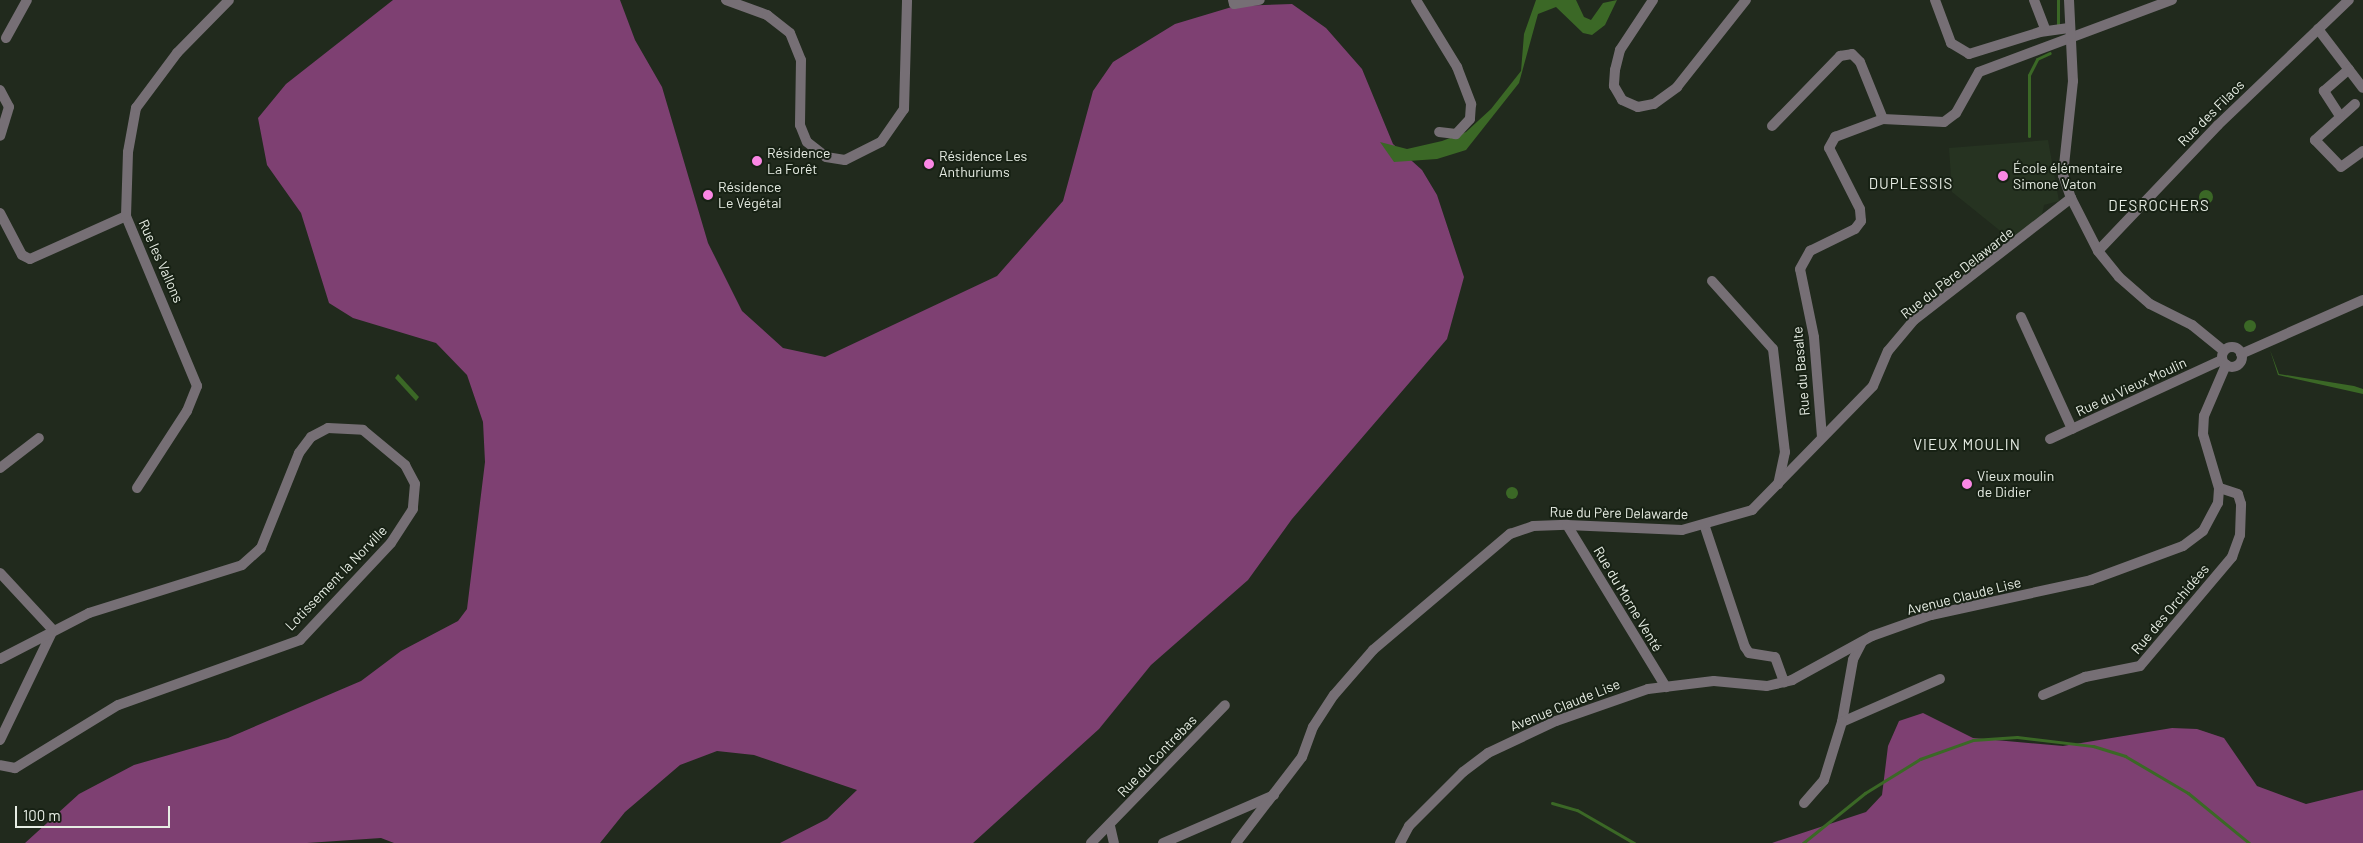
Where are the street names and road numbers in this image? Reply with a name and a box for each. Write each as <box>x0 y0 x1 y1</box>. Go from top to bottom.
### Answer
street label: Rue des Filaos <box>2174 76 2248 150</box>
street label: Rue les Vallons <box>135 217 187 305</box>
street label: Rue du Père Delawarde <box>1897 224 2017 322</box>
street label: Rue du Basalte <box>1789 326 1813 416</box>
street label: Rue du Vieux Moulin <box>2073 354 2189 420</box>
street label: Rue du Père Delawarde <box>1550 503 1688 523</box>
street label: Lotissement la Norville <box>282 522 390 634</box>
street label: Rue du Morne Venté <box>1590 543 1666 655</box>
street label: Rue des Orchidées <box>2128 561 2212 657</box>
street label: Avenue Claude Lise <box>1905 574 2023 618</box>
street label: Avenue Claude Lise <box>1507 675 1623 735</box>
street label: Rue du Contrebas <box>1114 712 1200 800</box>

